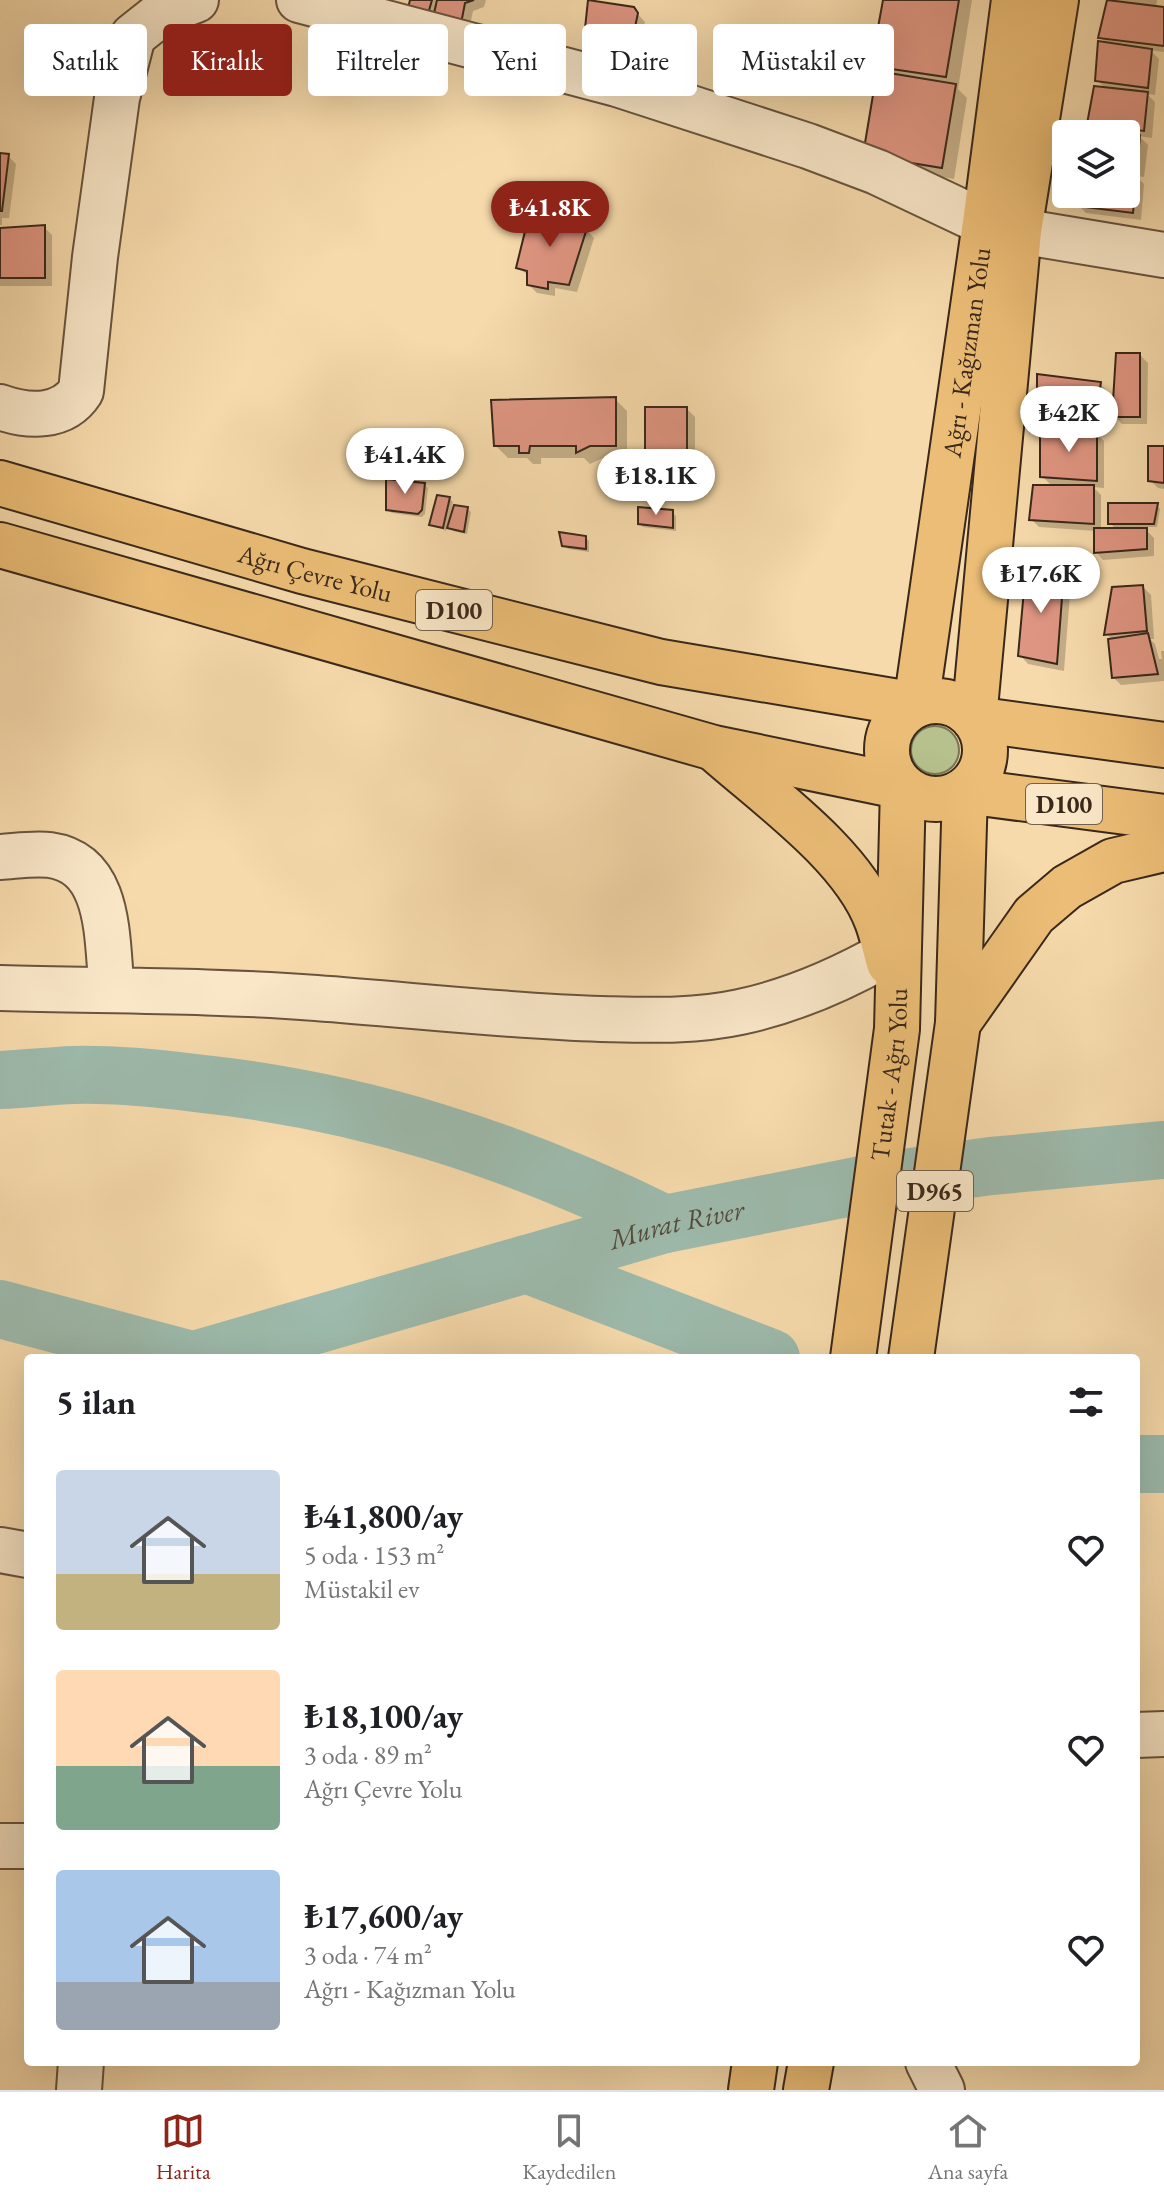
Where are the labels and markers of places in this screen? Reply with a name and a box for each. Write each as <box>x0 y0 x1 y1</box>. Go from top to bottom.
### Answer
pin: ₺41.8K <box>485 181 615 249</box>
pin: ₺42K <box>1022 386 1116 454</box>
pin: ₺41.4K <box>340 428 470 496</box>
pin: ₺18.1K <box>591 449 721 517</box>
pin: ₺17.6K <box>976 547 1106 615</box>

